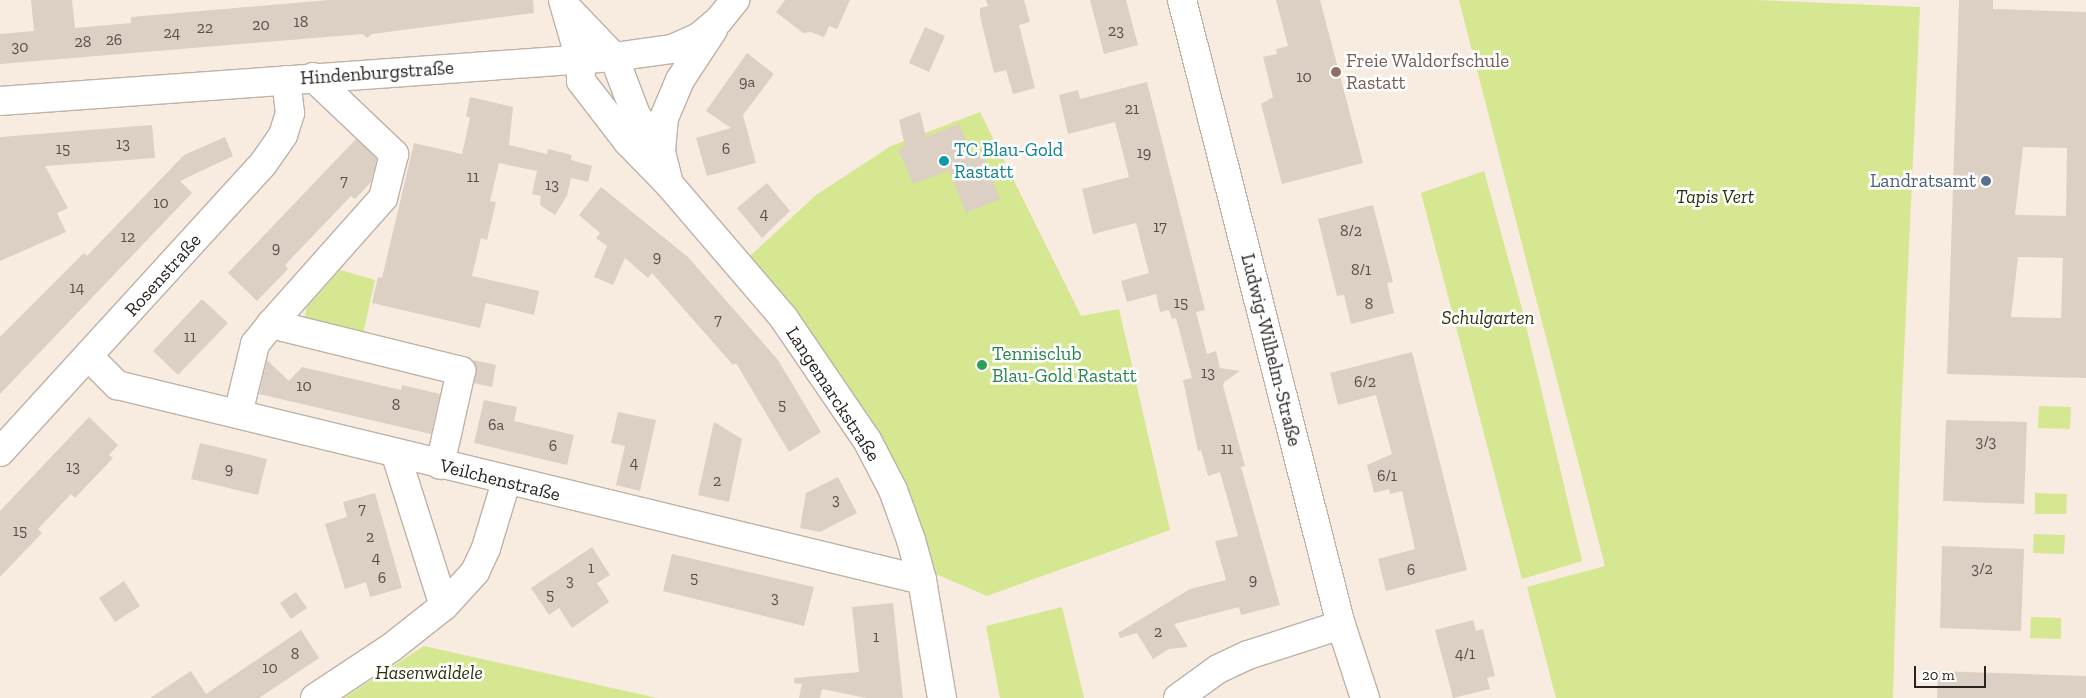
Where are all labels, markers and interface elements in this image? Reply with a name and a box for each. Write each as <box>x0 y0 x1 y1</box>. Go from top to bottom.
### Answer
house number: 18 <box>294 12 308 32</box>
house number: 20 <box>252 15 270 35</box>
house number: 22 <box>197 18 213 38</box>
house number: 23 <box>1108 21 1124 41</box>
house number: 24 <box>164 23 180 43</box>
house number: 26 <box>106 30 122 50</box>
house number: 28 <box>75 32 91 52</box>
house number: 30 <box>11 37 29 57</box>
place label: Freie Waldorfschule Rastatt <box>1346 50 1510 94</box>
street label: Hindenburgstraße <box>299 56 455 90</box>
marker: Freie Waldorfschule Rastatt <box>1330 66 1342 78</box>
house number: 10 <box>1296 67 1312 87</box>
house number: 9a <box>739 72 755 92</box>
house number: 21 <box>1125 99 1139 119</box>
house number: 13 <box>116 134 130 154</box>
house number: 15 <box>56 139 70 159</box>
house number: 6 <box>722 139 730 159</box>
place label: TC Blau-Gold Rastatt <box>954 139 1063 183</box>
house number: 19 <box>1137 143 1151 163</box>
marker: TC Blau-Gold Rastatt <box>938 155 950 167</box>
house number: 11 <box>467 167 479 187</box>
place label: Landratsamt <box>1870 170 1976 192</box>
house number: 7 <box>340 171 348 191</box>
house number: 13 <box>545 175 559 195</box>
marker: Landratsamt <box>1980 175 1992 187</box>
park label: Tapis Vert <box>1676 186 1754 208</box>
house number: 10 <box>153 193 169 213</box>
house number: 4 <box>760 204 768 224</box>
house number: 17 <box>1153 217 1167 237</box>
house number: 8/2 <box>1340 221 1362 241</box>
house number: 12 <box>121 227 135 247</box>
street label: Rosenstraße <box>120 229 206 321</box>
house number: 9 <box>272 238 280 258</box>
house number: 9 <box>653 247 661 267</box>
street label: Ludwig-Wilhelm-Straße <box>1236 251 1306 449</box>
house number: 8/1 <box>1351 260 1371 280</box>
house number: 14 <box>70 278 84 298</box>
house number: 15 <box>1174 293 1188 313</box>
house number: 8 <box>1365 294 1373 314</box>
park label: Schulgarten <box>1442 307 1534 329</box>
house number: 7 <box>714 310 722 330</box>
street label: Langemarckstraße <box>781 322 885 466</box>
house number: 11 <box>184 327 196 347</box>
place label: Tennisclub Blau-Gold Rastatt <box>992 343 1137 387</box>
marker: Tennisclub Blau-Gold Rastatt <box>976 359 988 371</box>
house number: 13 <box>1201 363 1215 383</box>
house number: 6/2 <box>1354 372 1376 392</box>
house number: 10 <box>296 376 312 396</box>
house number: 8 <box>392 395 400 415</box>
house number: 5 <box>778 395 786 415</box>
house number: 6a <box>488 415 504 435</box>
house number: 3/3 <box>1976 432 1996 452</box>
house number: 6 <box>549 436 557 456</box>
house number: 11 <box>1221 439 1233 459</box>
house number: 4 <box>630 453 638 473</box>
street label: Veilchenstraße <box>437 454 563 506</box>
house number: 13 <box>66 457 80 477</box>
house number: 9 <box>225 459 233 479</box>
house number: 6/1 <box>1377 466 1397 486</box>
house number: 2 <box>713 471 721 491</box>
house number: 3 <box>832 490 840 510</box>
house number: 7 <box>358 499 366 519</box>
house number: 15 <box>13 521 27 541</box>
house number: 2 <box>366 527 374 547</box>
house number: 4 <box>372 548 380 568</box>
house number: 1 <box>588 558 594 578</box>
house number: 3/2 <box>1971 559 1993 579</box>
house number: 6 <box>1407 560 1415 580</box>
house number: 6 <box>378 568 386 588</box>
house number: 5 <box>690 568 698 588</box>
house number: 9 <box>1249 570 1257 590</box>
house number: 3 <box>566 571 574 591</box>
house number: 5 <box>546 585 554 605</box>
house number: 3 <box>771 588 779 608</box>
house number: 2 <box>1154 622 1162 642</box>
house number: 1 <box>873 627 879 647</box>
house number: 8 <box>291 644 299 664</box>
house number: 4/1 <box>1455 644 1475 664</box>
scale bar <box>1916 656 1988 688</box>
house number: 10 <box>262 658 278 678</box>
park label: Hasenwäldele <box>375 662 483 684</box>
text: 20 m <box>1922 666 1955 684</box>

